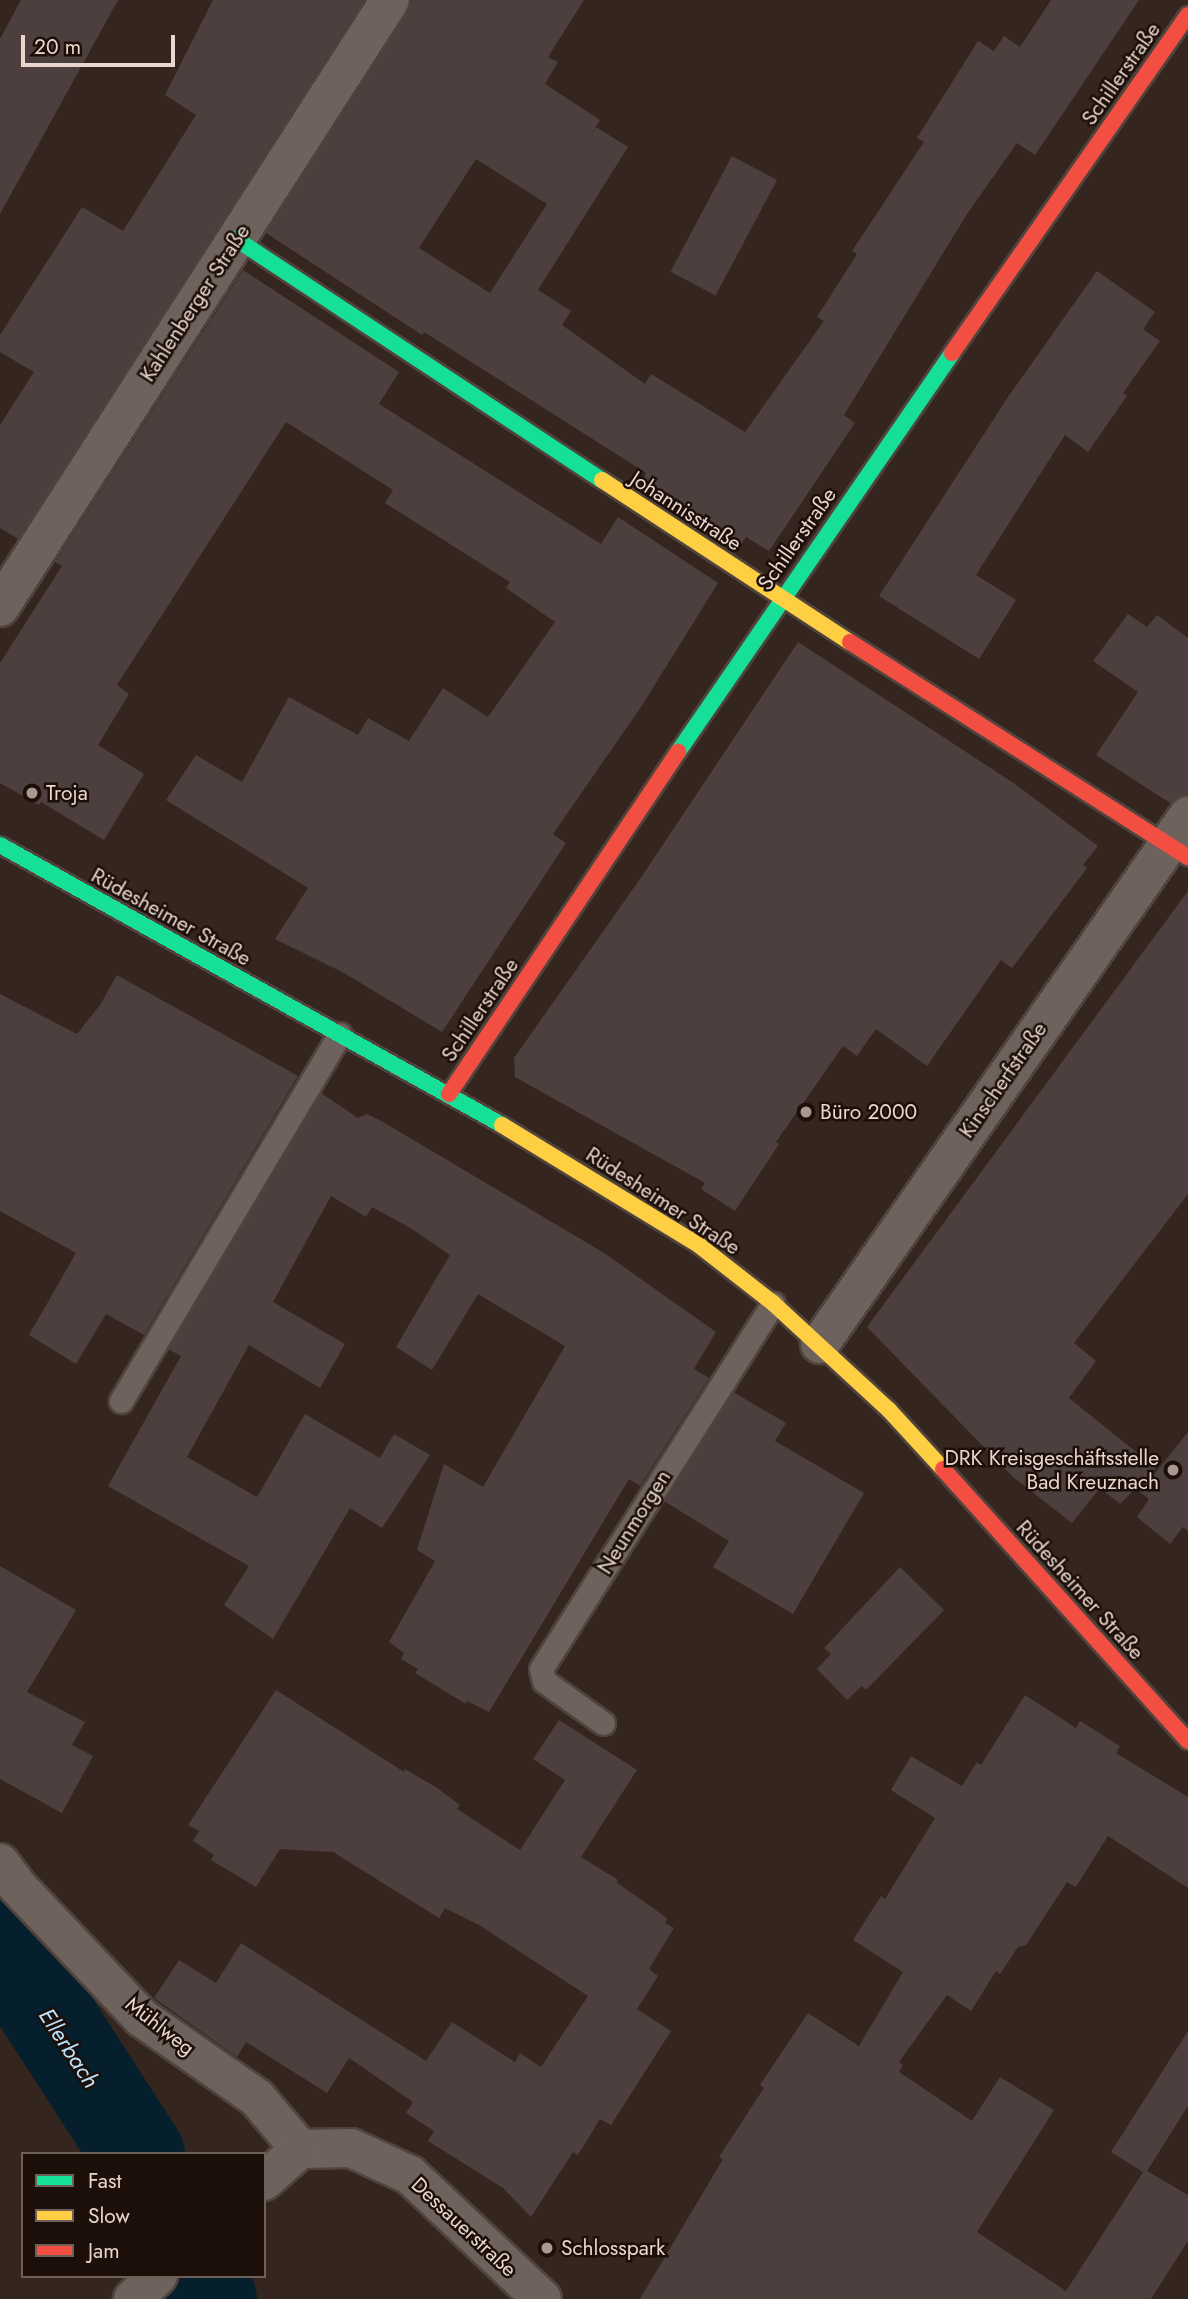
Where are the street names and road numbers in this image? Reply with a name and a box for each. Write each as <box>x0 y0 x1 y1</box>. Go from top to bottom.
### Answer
street label: Schillerstraße <box>1076 18 1166 130</box>
street label: Kahlenberger Straße <box>135 220 255 386</box>
street label: Johannisstraße <box>626 466 746 556</box>
street label: Schillerstraße <box>752 483 842 595</box>
street label: Rüdesheimer Straße <box>87 863 255 971</box>
street label: Schillerstraße <box>436 954 524 1066</box>
street label: Kinscherfstraße <box>954 1017 1052 1143</box>
street label: Rüdesheimer Straße <box>581 1142 745 1260</box>
street label: Neunmorgen <box>592 1465 676 1579</box>
street label: Rüdesheimer Straße <box>1011 1515 1149 1665</box>
street label: Mühlweg <box>120 1991 200 2061</box>
street label: Dessauerstraße <box>406 2172 522 2282</box>

